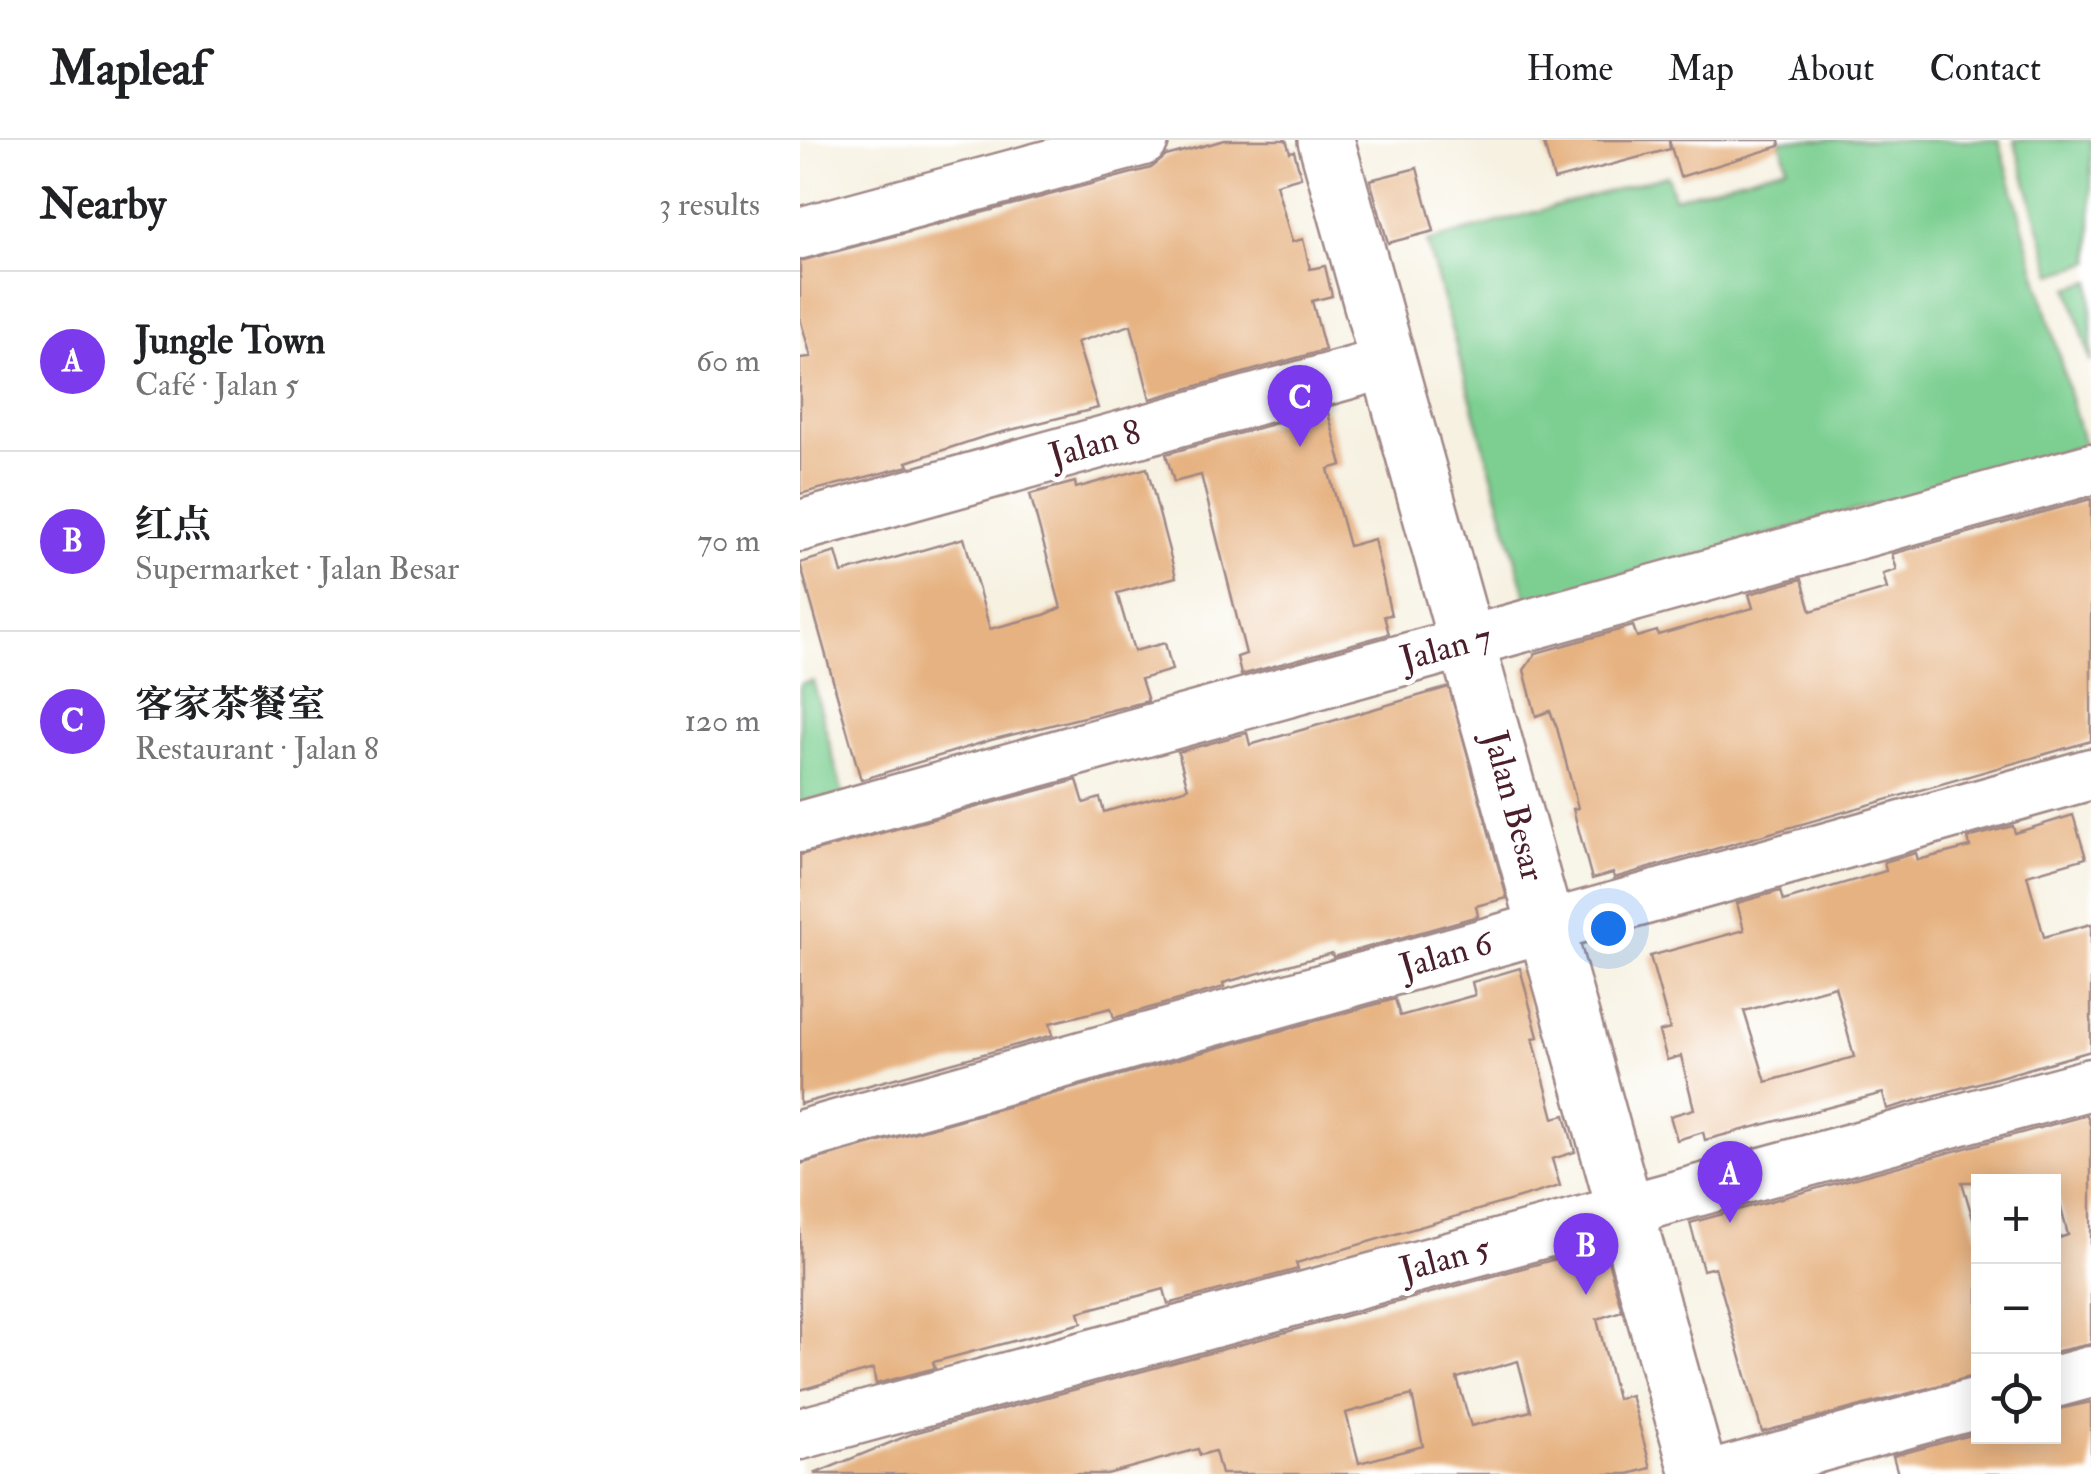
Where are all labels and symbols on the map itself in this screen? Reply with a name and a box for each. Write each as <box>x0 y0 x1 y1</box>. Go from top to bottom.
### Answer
pin: C <box>1268 364 1332 447</box>
street label: Jalan 8 <box>1043 410 1146 478</box>
street label: Jalan 7 <box>1395 615 1496 681</box>
street label: Jalan Besar <box>1473 725 1555 886</box>
your location <box>1583 903 1634 954</box>
street label: Jalan 6 <box>1394 920 1500 989</box>
pin: A <box>1698 1140 1762 1223</box>
pin: B <box>1554 1212 1618 1295</box>
street label: Jalan 5 <box>1394 1226 1496 1292</box>

